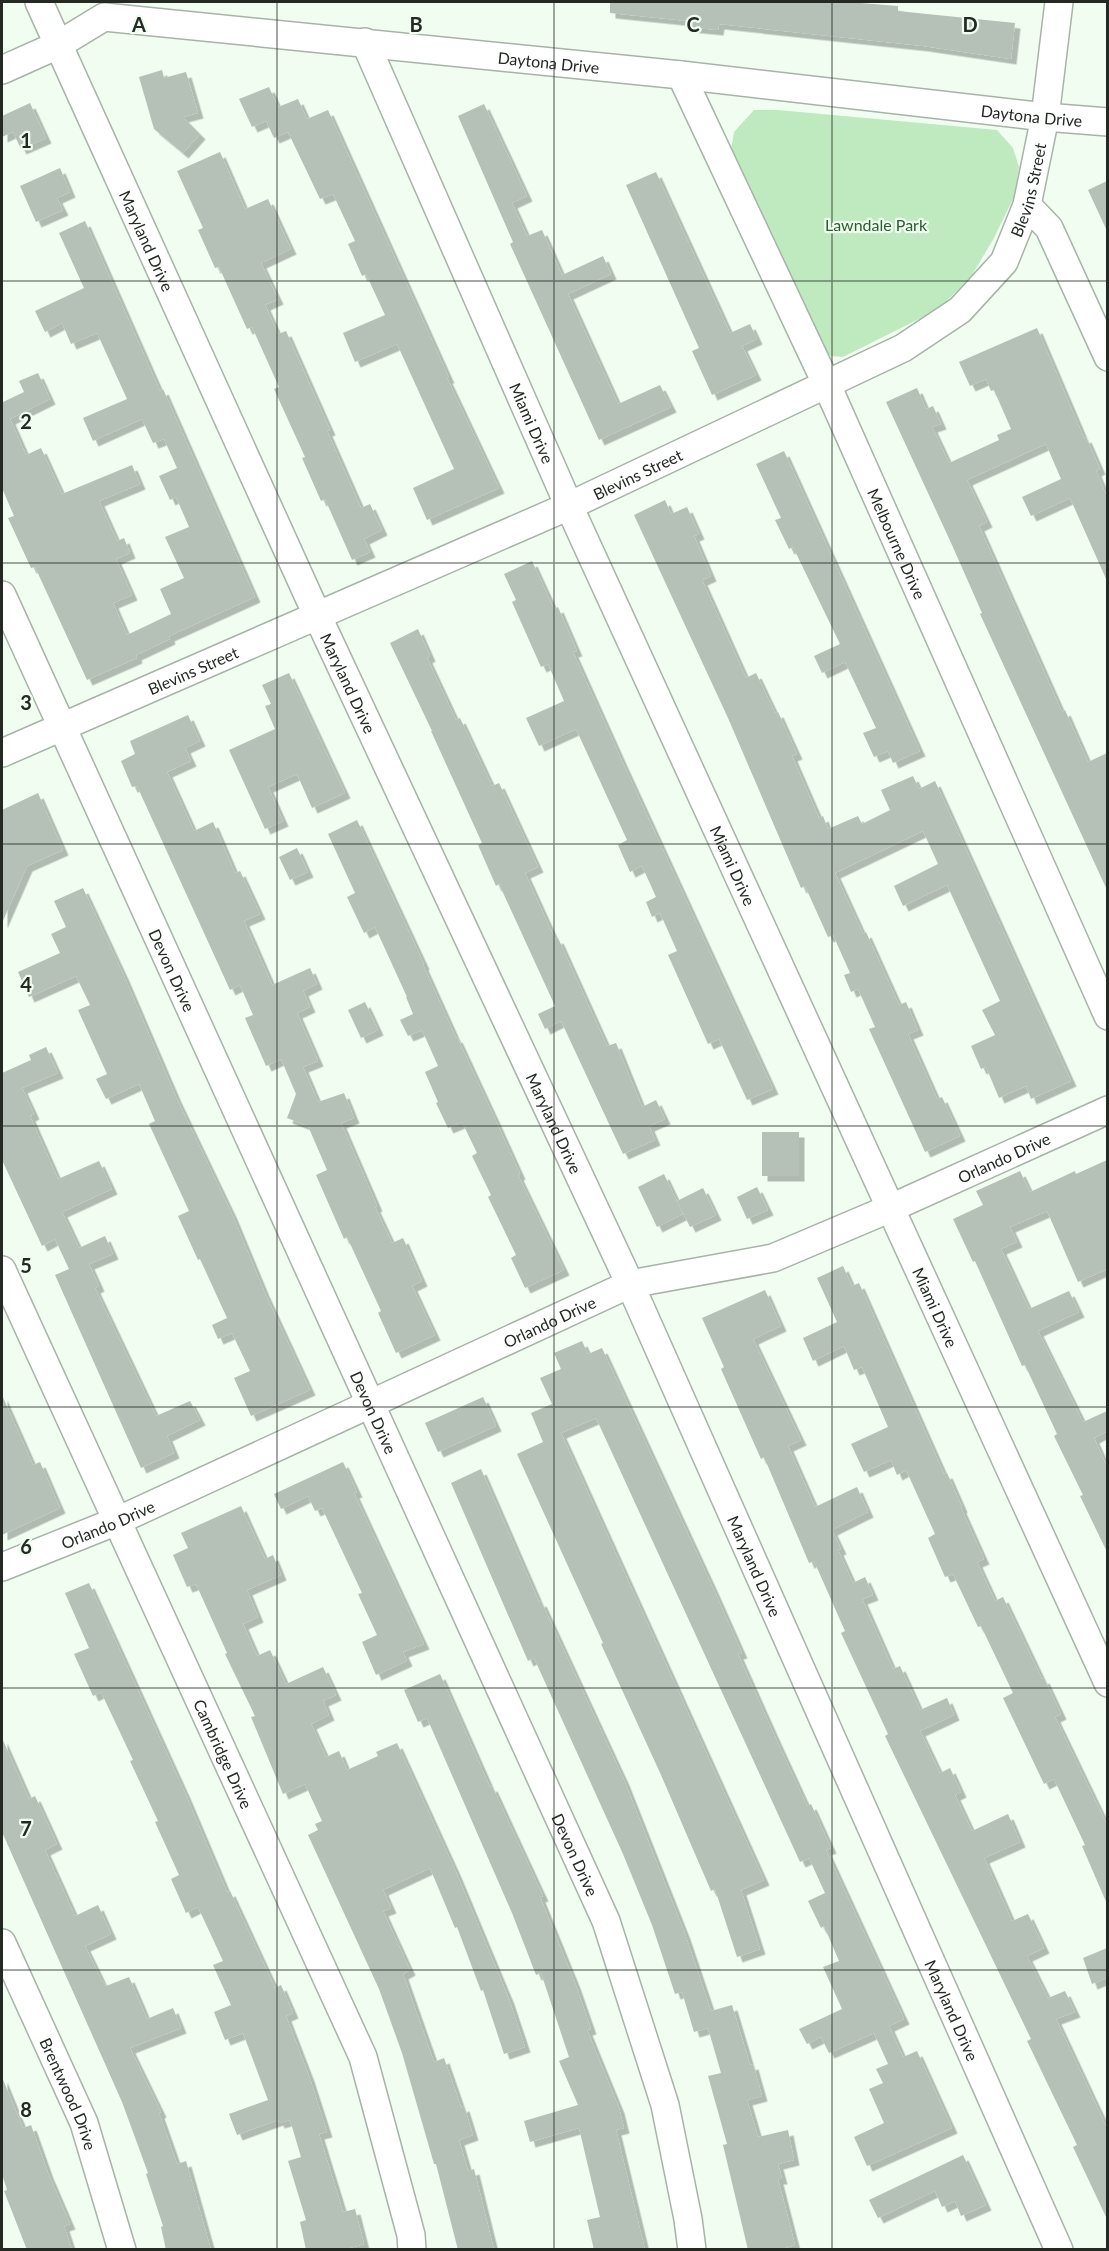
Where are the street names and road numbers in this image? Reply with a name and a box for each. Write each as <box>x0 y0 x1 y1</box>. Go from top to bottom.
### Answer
street label: Daytona Drive <box>497 47 600 76</box>
street label: Daytona Drive <box>980 100 1083 129</box>
street label: Blevins Street <box>1006 141 1049 239</box>
street label: Maryland Drive <box>116 187 178 294</box>
street label: Miami Drive <box>506 380 558 466</box>
street label: Blevins Street <box>590 444 685 503</box>
street label: Melbourne Drive <box>864 485 930 602</box>
street label: Maryland Drive <box>317 630 380 736</box>
street label: Blevins Street <box>145 642 241 698</box>
street label: Miami Drive <box>707 822 760 908</box>
street label: Devon Drive <box>146 926 200 1014</box>
street label: Maryland Drive <box>523 1070 586 1176</box>
street label: Orlando Drive <box>954 1128 1053 1186</box>
street label: Miami Drive <box>909 1264 962 1350</box>
street label: Orlando Drive <box>500 1292 598 1351</box>
street label: Devon Drive <box>347 1368 401 1457</box>
street label: Orlando Drive <box>58 1496 157 1552</box>
street label: Maryland Drive <box>724 1512 786 1619</box>
street label: Cambridge Drive <box>190 1696 257 1811</box>
street label: Devon Drive <box>549 1810 603 1899</box>
street label: Maryland Drive <box>922 1956 983 2063</box>
street label: Brentwood Drive <box>37 2034 101 2152</box>

